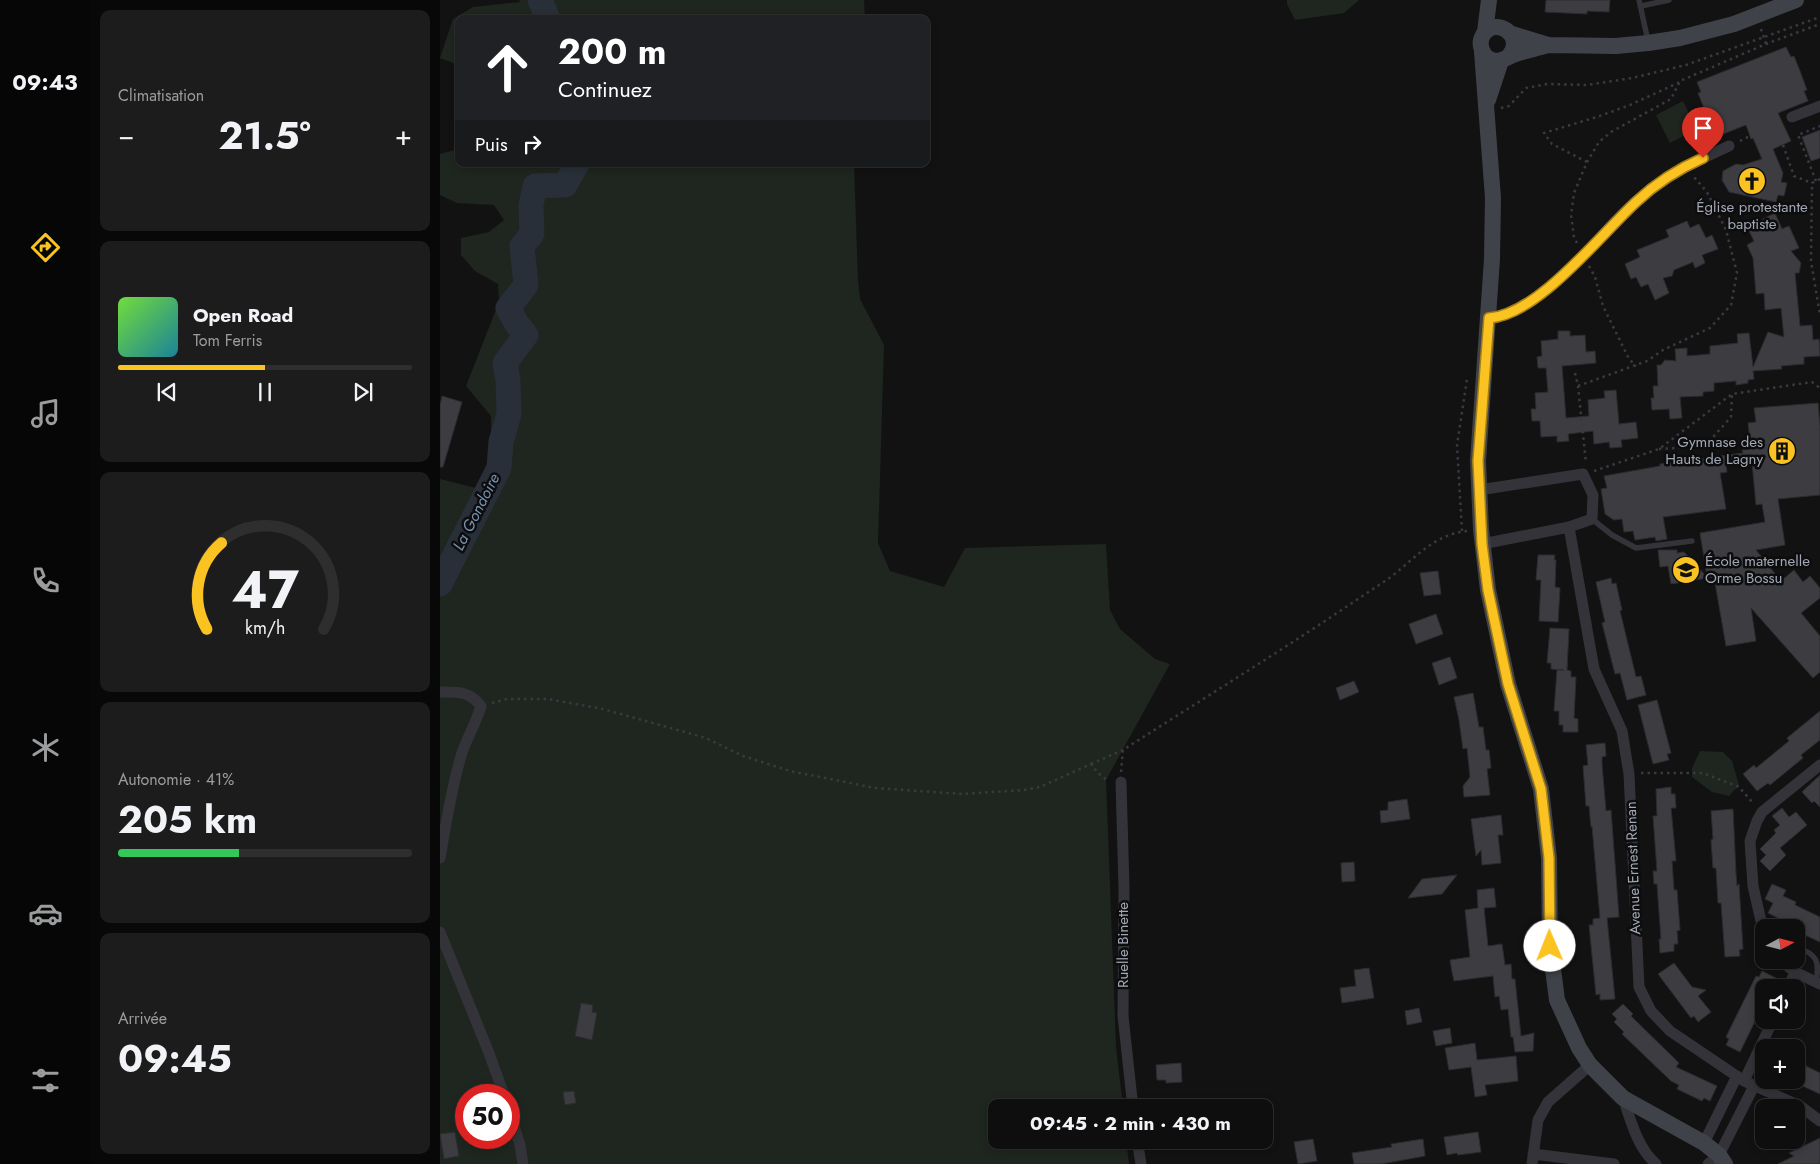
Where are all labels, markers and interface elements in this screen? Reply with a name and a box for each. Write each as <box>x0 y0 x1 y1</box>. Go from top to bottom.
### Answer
text: 200 m <box>558 27 667 77</box>
icon: ahead <box>475 35 540 100</box>
text: 09:43 <box>12 66 78 98</box>
text: Continuez <box>558 73 652 105</box>
text: Climatisation <box>118 84 204 107</box>
pin <box>1682 107 1724 158</box>
text: 21.5° <box>218 108 311 163</box>
icon: arrive <box>1689 114 1717 142</box>
text: − <box>118 115 135 156</box>
text: + <box>395 115 412 156</box>
icon: right <box>518 130 546 158</box>
text: Puis <box>475 131 508 158</box>
church icon: Église protestante baptiste <box>1737 166 1767 196</box>
place label: Église protestante baptiste <box>1696 196 1808 235</box>
icon: directions <box>28 230 63 265</box>
text: Open Road <box>193 302 293 329</box>
text: Tom Ferris <box>193 329 262 352</box>
icon: previous <box>153 378 181 406</box>
icon: pause <box>251 378 279 406</box>
icon: next <box>349 378 377 406</box>
icon: music <box>28 396 63 431</box>
place label: Gymnase des Hauts de Lagny <box>1665 431 1763 470</box>
building icon: Gymnase des Hauts de Lagny <box>1767 436 1797 466</box>
water label: La Gondoire <box>447 469 505 555</box>
place label: École maternelle Orme Bossu <box>1705 550 1810 589</box>
text: 47 <box>231 552 299 628</box>
school or university icon: École maternelle Orme Bossu <box>1671 555 1701 585</box>
icon: phone <box>28 563 63 598</box>
text: km/h <box>245 615 285 641</box>
icon: climate <box>28 730 63 765</box>
text: Autonomie · 41% <box>118 768 234 791</box>
text: 205 km <box>118 792 257 847</box>
street label: Avenue Ernest Renan <box>1620 801 1646 935</box>
icon: car <box>28 896 63 931</box>
street label: Ruelle Binette <box>1112 902 1134 988</box>
position arrow <box>1523 919 1575 971</box>
north arrow <box>1755 919 1805 969</box>
map controls <box>1755 919 1805 1149</box>
button: sound <box>1755 979 1805 1029</box>
text: Arrivée <box>118 1007 167 1030</box>
text: 09:45 <box>118 1031 232 1086</box>
button: + <box>1755 1039 1805 1089</box>
icon: filters <box>28 1063 63 1098</box>
speed limit sign: 50 <box>455 1084 520 1149</box>
button: − <box>1755 1099 1805 1149</box>
text: 09:45 · 2 min · 430 m <box>1030 1110 1231 1137</box>

